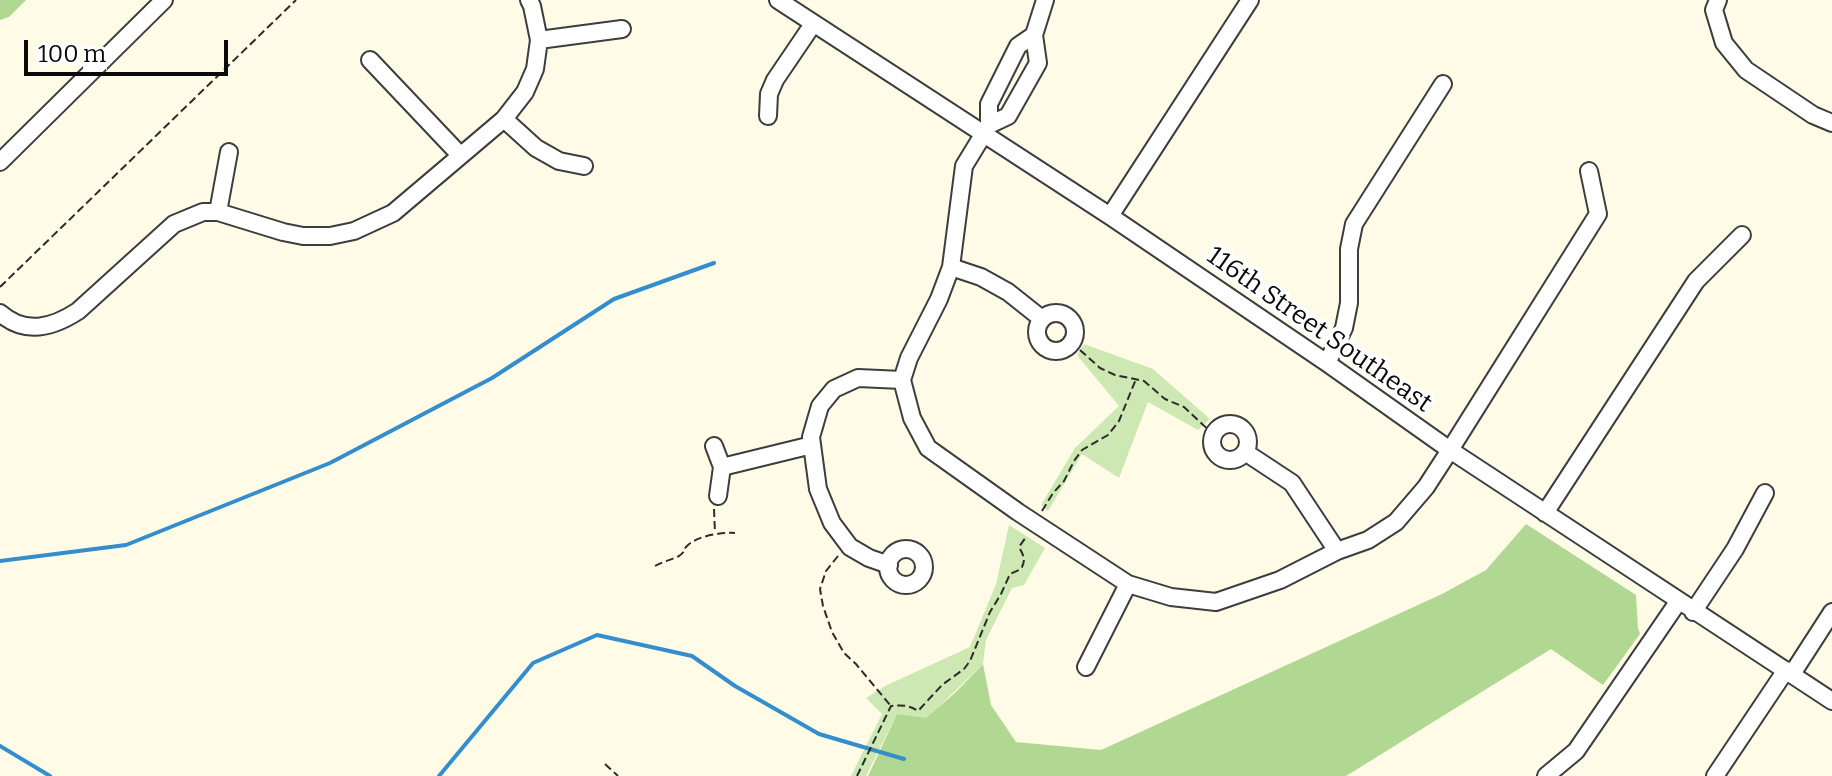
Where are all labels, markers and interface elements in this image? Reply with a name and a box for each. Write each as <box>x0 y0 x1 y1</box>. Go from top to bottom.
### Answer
scale bar <box>28 24 232 74</box>
text: 100 m <box>38 40 106 68</box>
street label: 116th Street Southeast <box>1201 241 1437 419</box>

